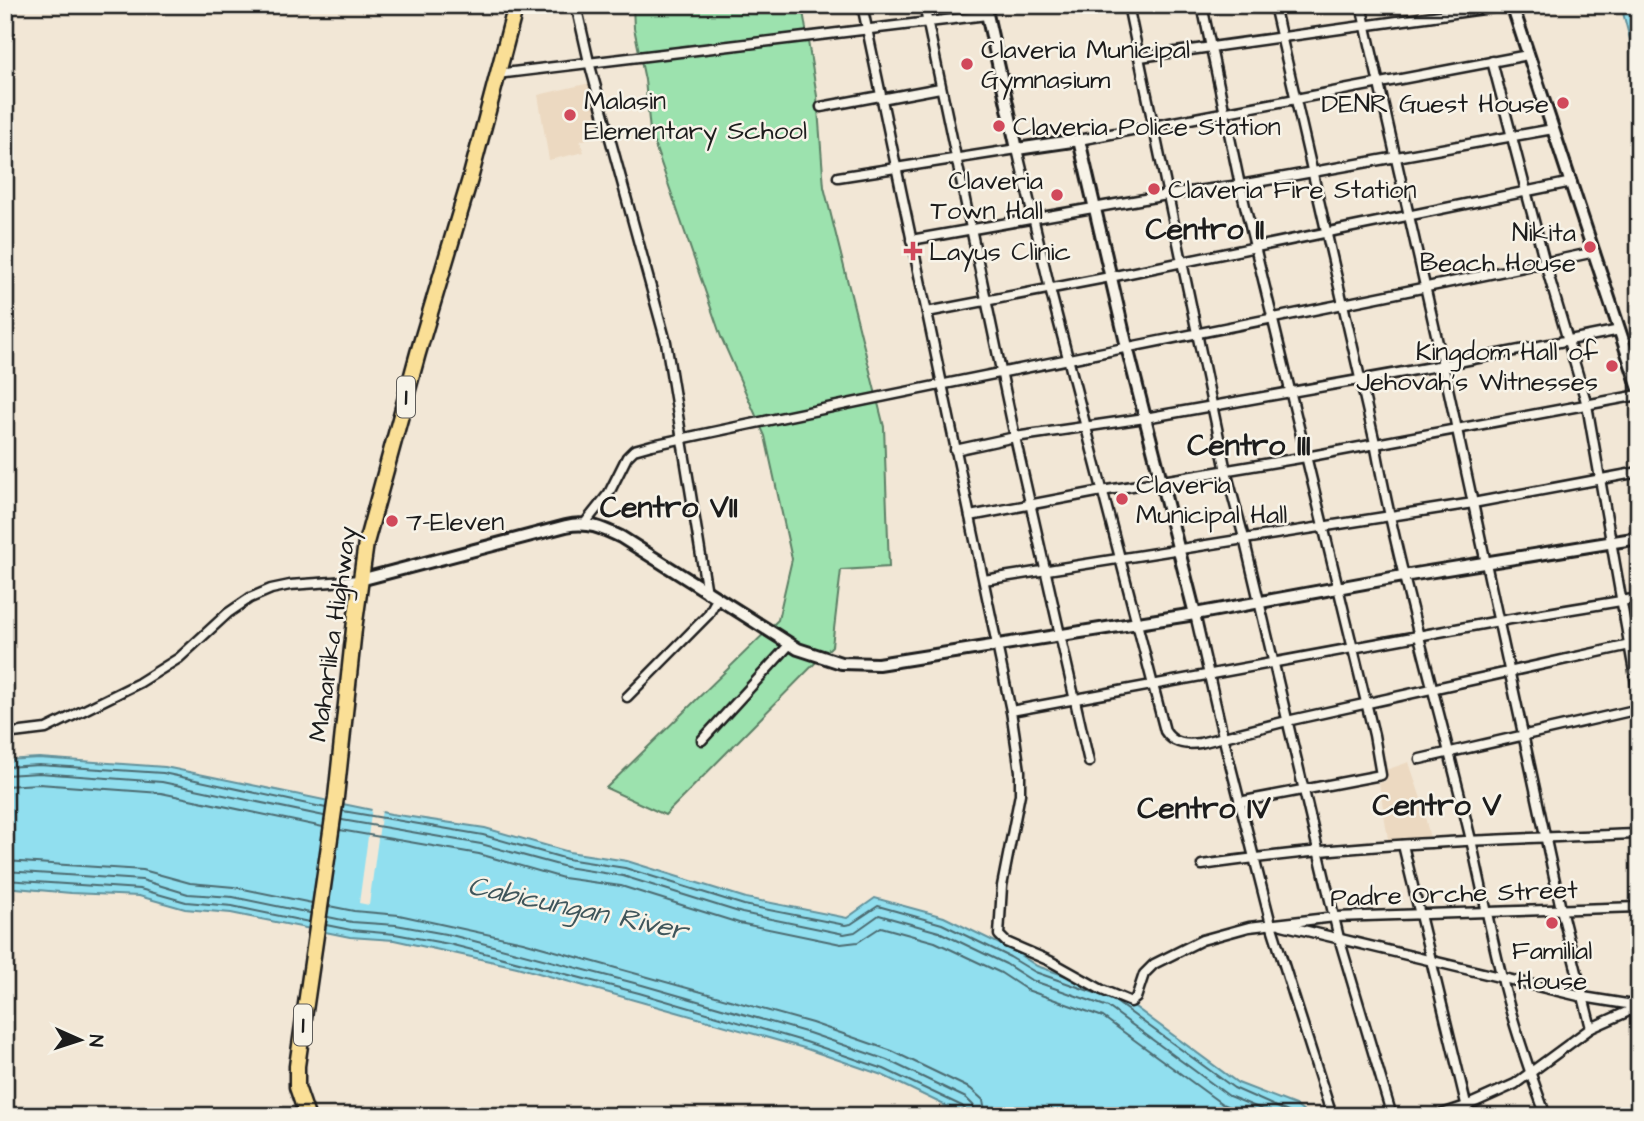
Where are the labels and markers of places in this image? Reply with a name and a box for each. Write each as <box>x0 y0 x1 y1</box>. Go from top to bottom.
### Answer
place label: Claveria Municipal Gymnasium <box>981 32 1190 100</box>
marker: Claveria Municipal Gymnasium <box>959 56 975 72</box>
place label: Malasin Elementary School <box>584 83 807 151</box>
place label: DENR Guest House <box>1322 86 1549 122</box>
marker: DENR Guest House <box>1555 95 1571 111</box>
marker: Malasin Elementary School <box>562 107 578 123</box>
place label: Claveria Police Station <box>1013 109 1281 145</box>
marker: Claveria Police Station <box>991 118 1007 134</box>
place label: Claveria Town Hall <box>931 163 1043 229</box>
place label: Claveria Fire Station <box>1168 172 1416 208</box>
marker: Claveria Fire Station <box>1146 181 1162 197</box>
marker: Claveria Town Hall <box>1049 187 1065 203</box>
place label: Nikita Beach House <box>1420 215 1576 281</box>
place label: Layus Clinic <box>929 234 1071 272</box>
marker: Nikita Beach House <box>1582 239 1598 255</box>
marker: Layus Clinic <box>903 241 923 261</box>
place label: Kingdom Hall of Jehovah's Witnesses <box>1356 334 1599 400</box>
marker: Kingdom Hall of Jehovah's Witnesses <box>1604 358 1620 374</box>
place label: Claveria Municipal Hall <box>1136 467 1287 533</box>
marker: Claveria Municipal Hall <box>1114 491 1130 507</box>
place label: 7-Eleven <box>406 504 504 540</box>
marker: 7-Eleven <box>384 513 400 529</box>
marker: Familial House <box>1544 915 1560 931</box>
place label: Familial House <box>1512 933 1592 999</box>

